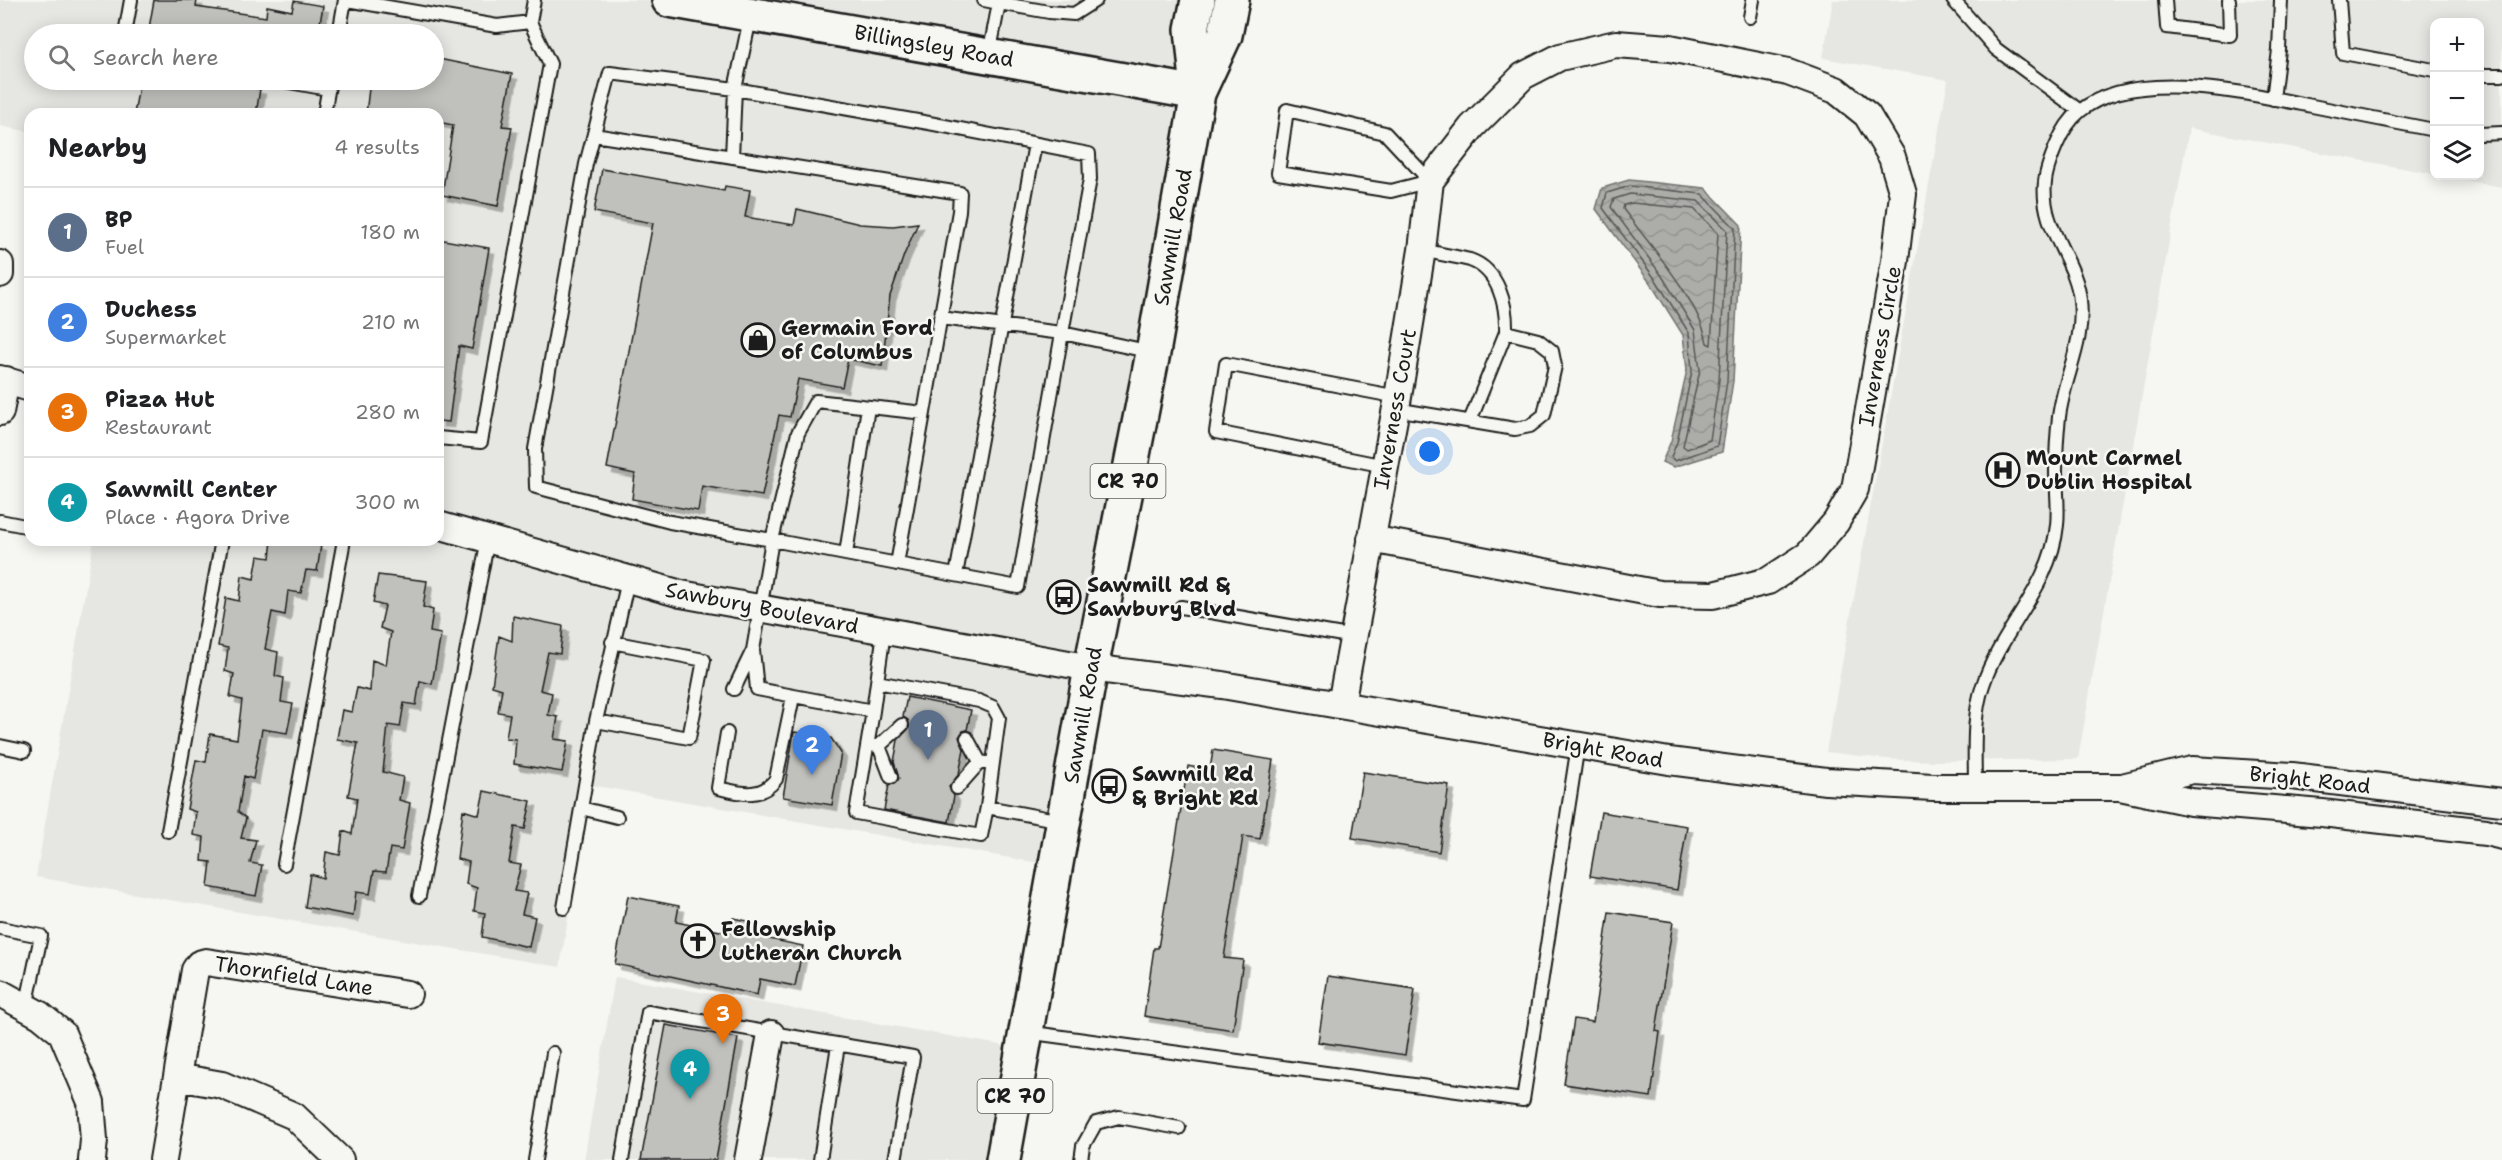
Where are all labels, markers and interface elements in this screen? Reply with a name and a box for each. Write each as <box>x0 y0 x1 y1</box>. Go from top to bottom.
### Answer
street label: Billingsley Road <box>852 18 1016 74</box>
map controls <box>2430 18 2484 180</box>
button: + <box>2430 18 2484 72</box>
search box <box>24 24 444 90</box>
icon: search <box>45 41 78 74</box>
text: Search here <box>93 43 219 72</box>
button: − <box>2430 72 2484 126</box>
button: layers <box>2430 126 2484 180</box>
text: Nearby <box>48 130 147 165</box>
text: 4 results <box>334 134 420 160</box>
street label: Sawmill Road <box>1147 166 1199 308</box>
text: BP <box>105 205 133 234</box>
text: 1 <box>63 219 72 245</box>
text: 180 m <box>360 219 420 245</box>
text: Fuel <box>105 234 144 260</box>
street label: Inverness Circle <box>1852 264 1908 428</box>
text: Duchess <box>105 295 197 324</box>
text: 2 <box>61 309 75 335</box>
text: 210 m <box>361 309 420 335</box>
place label: Germain Ford of Columbus <box>781 314 933 366</box>
shop icon: Germain Ford of Columbus <box>740 322 776 358</box>
text: Supermarket <box>105 324 227 350</box>
street label: Inverness Court <box>1367 326 1423 492</box>
text: Pizza Hut <box>105 385 215 414</box>
text: 3 <box>61 399 75 425</box>
text: 280 m <box>355 399 420 425</box>
text: Restaurant <box>105 414 212 440</box>
your location <box>1415 437 1444 466</box>
place label: Mount Carmel Dublin Hospital <box>2026 444 2192 496</box>
hospital icon: Mount Carmel Dublin Hospital <box>1985 452 2021 488</box>
road number: CR 70 <box>1090 464 1166 498</box>
text: Sawmill Center <box>105 475 277 504</box>
text: 4 <box>61 489 75 515</box>
text: 300 m <box>354 489 420 515</box>
text: Place · Agora Drive <box>105 504 290 530</box>
place label: Sawmill Rd & Sawbury Blvd <box>1087 571 1237 623</box>
street label: Sawbury Boulevard <box>663 576 861 640</box>
bus stop icon: Sawmill Rd & Sawbury Blvd <box>1046 579 1082 615</box>
street label: Sawmill Road <box>1057 644 1109 786</box>
pin: 1 <box>908 710 948 760</box>
pin: 2 <box>792 726 832 775</box>
street label: Bright Road <box>1541 726 1665 774</box>
place label: Sawmill Rd & Bright Rd <box>1132 760 1259 812</box>
street label: Bright Road <box>2248 760 2372 800</box>
bus stop icon: Sawmill Rd & Bright Rd <box>1091 768 1127 804</box>
place label: Fellowship Lutheran Church <box>721 915 902 967</box>
church icon: Fellowship Lutheran Church <box>680 923 716 959</box>
street label: Thornfield Lane <box>213 950 375 1002</box>
pin: 3 <box>704 994 742 1044</box>
pin: 4 <box>670 1050 710 1099</box>
road number: CR 70 <box>978 1079 1052 1113</box>

